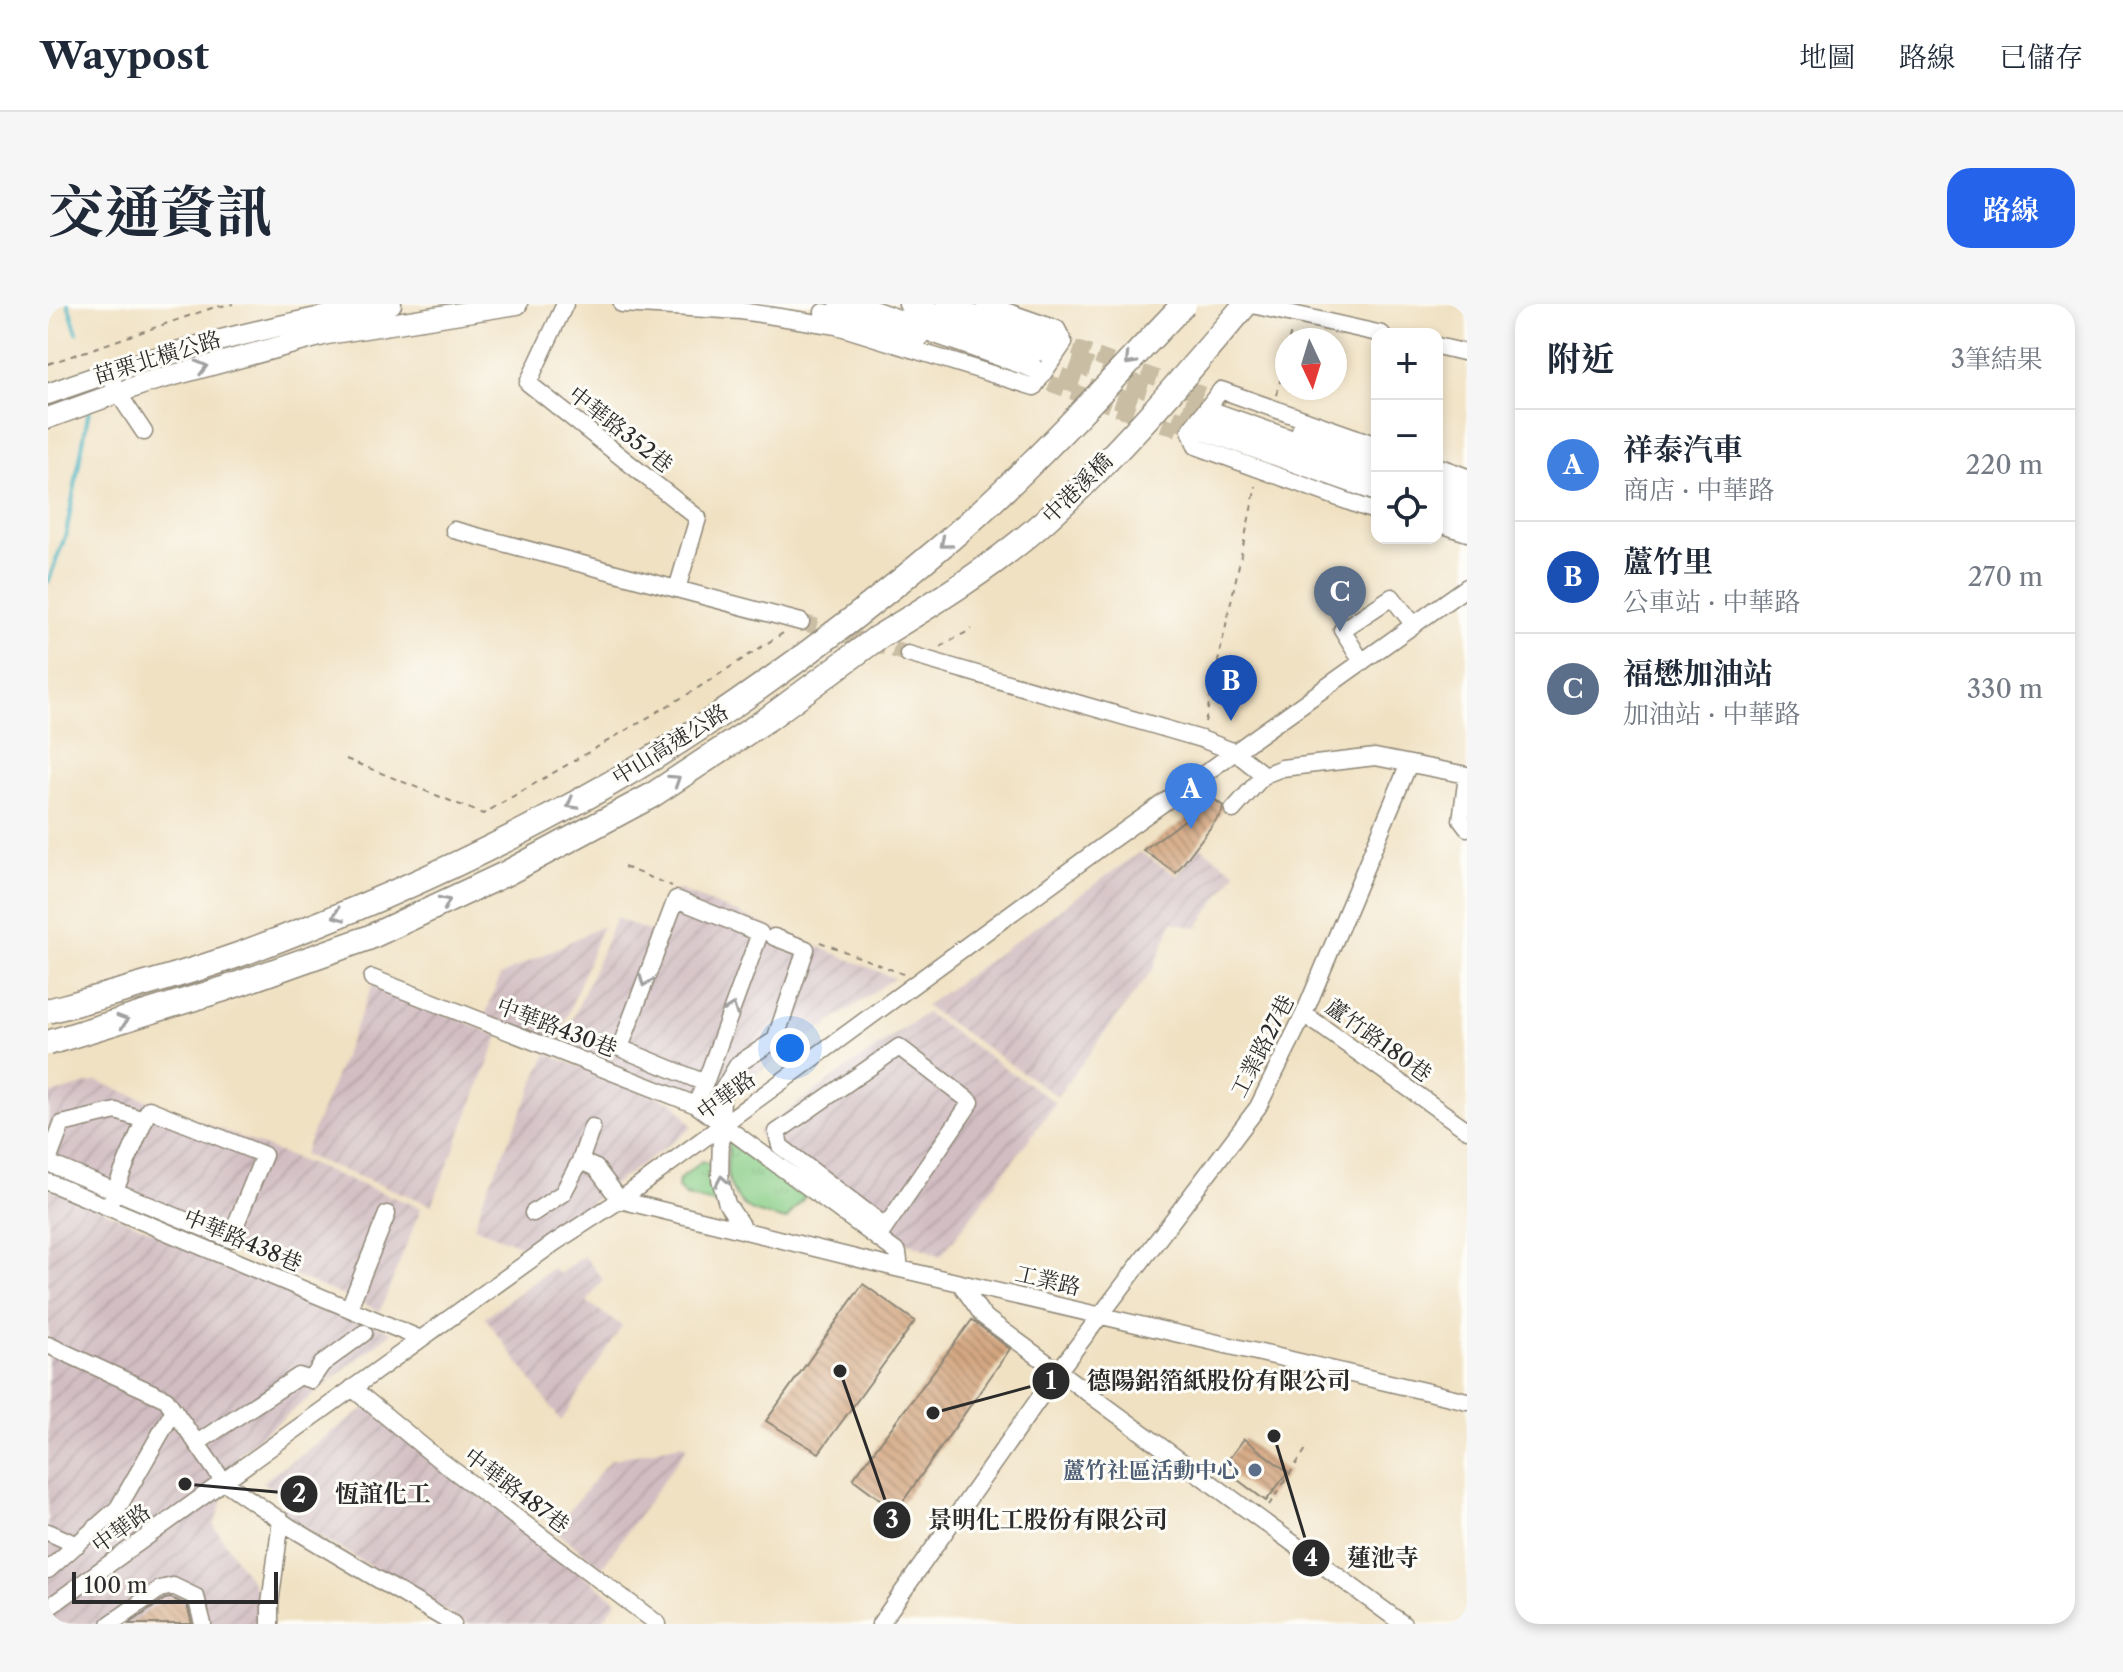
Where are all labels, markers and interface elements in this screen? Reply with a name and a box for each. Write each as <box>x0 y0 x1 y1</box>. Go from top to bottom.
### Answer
text: Waypost <box>40 32 209 79</box>
text: 地圖 <box>1799 40 1855 74</box>
text: 路線 <box>1899 40 1955 74</box>
text: 已儲存 <box>1999 40 2083 74</box>
button: 路線 <box>1947 168 2075 248</box>
text: 交通資訊 <box>48 178 272 247</box>
street label: 苗栗北橫公路 <box>90 325 224 390</box>
north arrow <box>1275 328 1347 400</box>
map controls <box>1371 328 1443 544</box>
button: + <box>1371 328 1443 400</box>
text: 附近 <box>1547 338 1615 380</box>
text: 3筆結果 <box>1951 343 2043 375</box>
one-way arrow <box>1125 351 1139 365</box>
one-way arrow <box>194 360 208 377</box>
street label: 中華路352巷 <box>563 380 678 478</box>
button: − <box>1371 400 1443 472</box>
text: 祥泰汽車 <box>1623 431 1743 468</box>
street label: 中港溪橋 <box>1037 448 1118 529</box>
text: A <box>1563 449 1583 481</box>
text: 220 m <box>1965 449 2043 481</box>
button: locate <box>1371 472 1443 544</box>
text: 商店 · 中華路 <box>1623 474 1774 506</box>
one-way arrow <box>940 533 954 548</box>
text: 蘆竹里 <box>1623 543 1713 580</box>
text: B <box>1563 561 1583 593</box>
text: 270 m <box>1968 561 2043 593</box>
pin: C <box>1314 566 1366 632</box>
text: 公車站 · 中華路 <box>1623 586 1800 618</box>
pin: B <box>1205 655 1257 721</box>
text: 福懋加油站 <box>1623 655 1773 692</box>
text: C <box>1563 673 1583 705</box>
text: 330 m <box>1967 673 2043 705</box>
street label: 中山高速公路 <box>607 698 733 791</box>
text: 加油站 · 中華路 <box>1623 698 1800 730</box>
pin: A <box>1165 763 1217 829</box>
one-way arrow <box>666 775 681 790</box>
one-way arrow <box>567 794 581 810</box>
one-way arrow <box>437 896 452 912</box>
one-way arrow <box>332 906 346 922</box>
one-way arrow <box>638 973 655 987</box>
street label: 工業路27巷 <box>1225 990 1300 1102</box>
street label: 中華路430巷 <box>493 992 621 1063</box>
street label: 蘆竹路180巷 <box>1321 993 1437 1088</box>
one-way arrow <box>722 1003 739 1017</box>
one-way arrow <box>115 1014 129 1030</box>
your location <box>770 1028 810 1068</box>
street label: 中華路 <box>692 1065 761 1126</box>
one-way arrow <box>714 1175 731 1188</box>
street label: 中華路438巷 <box>180 1203 306 1277</box>
street label: 工業路 <box>1013 1260 1083 1301</box>
callout: 德陽鋁箔紙股份有限公司 <box>1031 1357 1367 1405</box>
text: 1 <box>1046 1366 1057 1395</box>
text: 德陽鋁箔紙股份有限公司 <box>1087 1366 1351 1395</box>
street label: 中華路487巷 <box>459 1442 575 1539</box>
place label: 蘆竹社區活動中心 <box>1063 1457 1239 1484</box>
marker: 蘆竹社區活動中心 <box>1246 1461 1264 1479</box>
callout: 恆誼化工 <box>279 1470 447 1518</box>
text: 2 <box>292 1479 306 1508</box>
text: 恆誼化工 <box>335 1479 431 1508</box>
callout: 景明化工股份有限公司 <box>872 1496 1184 1544</box>
street label: 中華路 <box>87 1498 156 1559</box>
text: 3 <box>885 1505 899 1534</box>
text: 景明化工股份有限公司 <box>928 1505 1168 1534</box>
callout: 蓮池寺 <box>1291 1534 1435 1582</box>
text: 4 <box>1304 1543 1318 1572</box>
text: 蓮池寺 <box>1347 1543 1419 1572</box>
scale bar <box>72 1568 278 1604</box>
text: 100 m <box>84 1572 147 1599</box>

